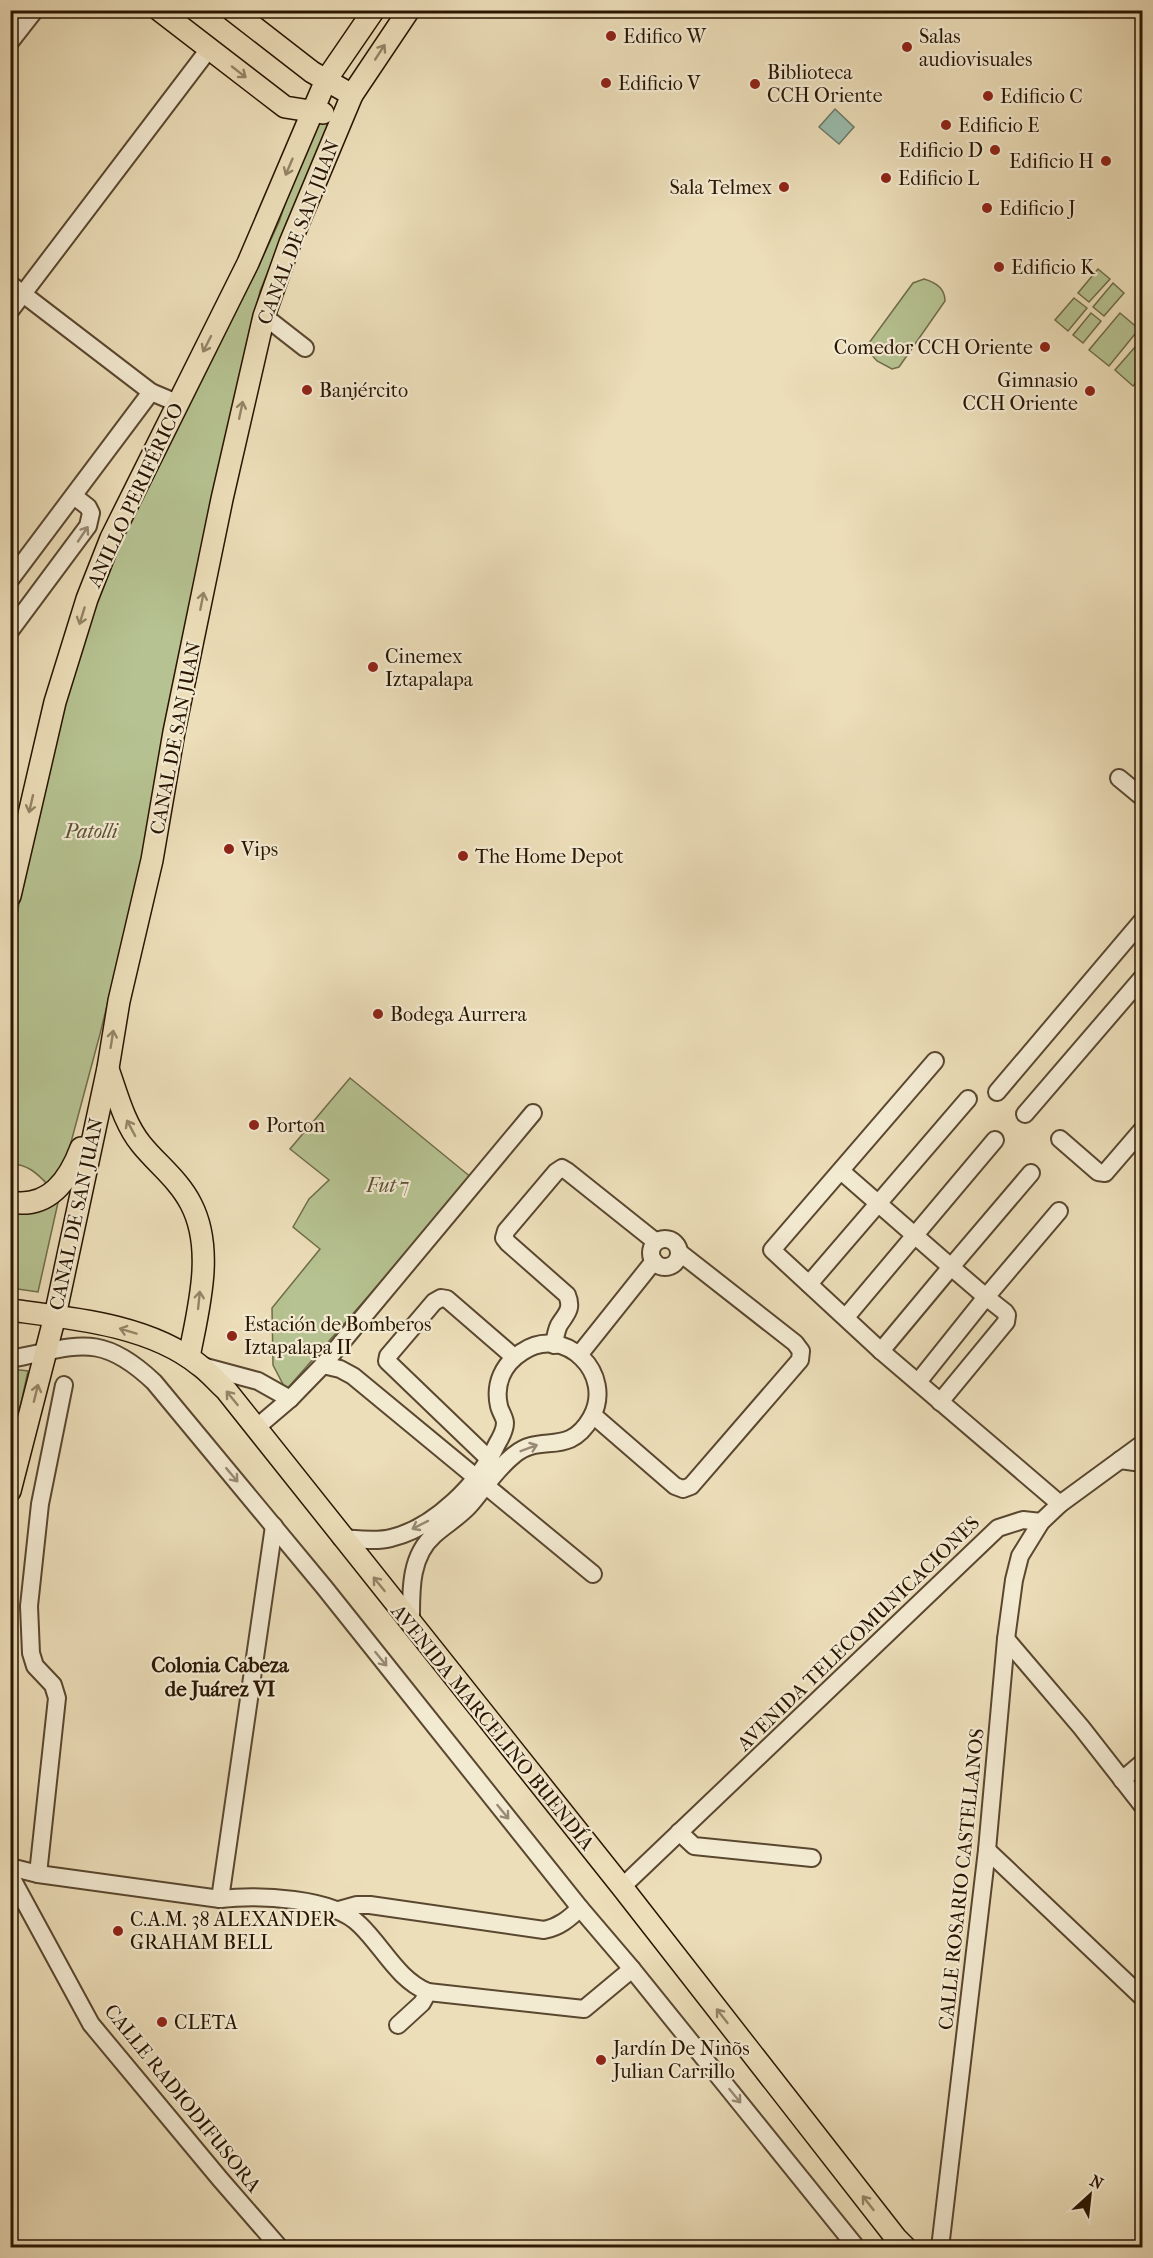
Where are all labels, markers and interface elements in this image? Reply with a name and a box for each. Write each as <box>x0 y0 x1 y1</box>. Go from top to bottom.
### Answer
place label: Edifico W <box>623 25 707 48</box>
place label: Salas audiovisuales <box>919 25 1032 71</box>
marker: Edifico W <box>604 29 618 43</box>
marker: Salas audiovisuales <box>900 40 914 54</box>
one-way arrow <box>374 44 386 61</box>
place label: Biblioteca CCH Oriente <box>767 61 883 107</box>
one-way arrow <box>230 65 246 78</box>
place label: Edificio V <box>618 72 701 95</box>
marker: Edificio V <box>599 76 613 90</box>
marker: Biblioteca CCH Oriente <box>748 77 762 91</box>
place label: Edificio C <box>1000 85 1083 108</box>
marker: Edificio C <box>981 89 995 103</box>
place label: Edificio E <box>958 114 1039 137</box>
marker: Edificio E <box>939 118 953 132</box>
street label: CANAL DE SAN JUAN <box>253 137 344 328</box>
place label: Edificio D <box>899 139 983 162</box>
marker: Edificio D <box>988 143 1002 157</box>
place label: Edificio H <box>1009 150 1094 173</box>
marker: Edificio H <box>1099 154 1113 168</box>
one-way arrow <box>283 158 294 176</box>
place label: Edificio L <box>898 167 979 190</box>
marker: Edificio L <box>879 171 893 185</box>
place label: Sala Telmex <box>669 176 773 199</box>
marker: Sala Telmex <box>777 180 791 194</box>
place label: Edificio J <box>999 197 1076 220</box>
marker: Edificio J <box>980 201 994 215</box>
place label: Edificio K <box>1011 256 1096 279</box>
marker: Edificio K <box>992 260 1006 274</box>
one-way arrow <box>201 335 213 352</box>
place label: Comedor CCH Oriente <box>834 336 1033 359</box>
marker: Comedor CCH Oriente <box>1038 340 1052 354</box>
place label: Gimnasio CCH Oriente <box>962 369 1078 415</box>
place label: Banjército <box>319 379 408 402</box>
marker: Banjército <box>300 383 314 397</box>
marker: Gimnasio CCH Oriente <box>1083 384 1097 398</box>
street label: ANILLO PERIFÉRICO <box>81 399 188 592</box>
one-way arrow <box>236 401 247 420</box>
one-way arrow <box>77 526 89 543</box>
one-way arrow <box>197 592 208 611</box>
one-way arrow <box>76 606 87 625</box>
street label: CANAL DE SAN JUAN <box>145 640 205 837</box>
place label: Cinemex Iztapalapa <box>385 645 474 691</box>
marker: Cinemex Iztapalapa <box>366 660 380 674</box>
one-way arrow <box>25 794 36 814</box>
park label: Patolli <box>63 820 119 843</box>
place label: Vips <box>240 838 278 861</box>
marker: Vips <box>222 842 236 856</box>
place label: The Home Depot <box>475 845 624 868</box>
marker: The Home Depot <box>456 849 470 863</box>
place label: Bodega Aurrera <box>390 1003 528 1026</box>
marker: Bodega Aurrera <box>371 1007 385 1021</box>
one-way arrow <box>107 1029 118 1049</box>
place label: Porton <box>266 1114 325 1137</box>
street label: CANAL DE SAN JUAN <box>45 1116 108 1312</box>
marker: Porton <box>247 1118 261 1132</box>
one-way arrow <box>125 1120 137 1137</box>
park label: Fut 7 <box>365 1174 410 1197</box>
one-way arrow <box>194 1290 205 1310</box>
place label: Estación de Bomberos Iztapalapa II <box>244 1313 431 1359</box>
one-way arrow <box>119 1325 138 1336</box>
marker: Estación de Bomberos Iztapalapa II <box>225 1329 239 1343</box>
one-way arrow <box>30 1384 42 1403</box>
one-way arrow <box>225 1391 239 1406</box>
one-way arrow <box>519 1441 538 1452</box>
one-way arrow <box>225 1467 239 1482</box>
street label: AVENIDA TELECOMUNICACIONES <box>732 1511 984 1756</box>
one-way arrow <box>412 1520 430 1531</box>
one-way arrow <box>372 1576 385 1592</box>
street label: AVENIDA MARCELINO BUENDÍA <box>386 1598 600 1856</box>
one-way arrow <box>375 1651 388 1667</box>
district label: Colonia Cabeza de Juárez VI <box>151 1653 290 1701</box>
street label: CALLE ROSARIO CASTELLANOS <box>934 1727 989 2031</box>
one-way arrow <box>497 1803 510 1819</box>
place label: C.A.M. 38 ALEXANDER GRAHAM BELL <box>130 1908 338 1954</box>
marker: C.A.M. 38 ALEXANDER GRAHAM BELL <box>111 1924 125 1938</box>
street label: CALLE RADIODIFUSORA <box>100 2000 266 2198</box>
one-way arrow <box>716 2008 729 2024</box>
place label: CLETA <box>174 2011 239 2034</box>
marker: CLETA <box>155 2015 169 2029</box>
place label: Jardín De Ninõs Julian Carrillo <box>611 2037 750 2083</box>
marker: Jardín De Ninõs Julian Carrillo <box>594 2053 608 2067</box>
one-way arrow <box>728 2088 741 2104</box>
north arrow <box>1060 2165 1120 2225</box>
text: N <box>1087 2171 1107 2194</box>
one-way arrow <box>862 2195 875 2211</box>

